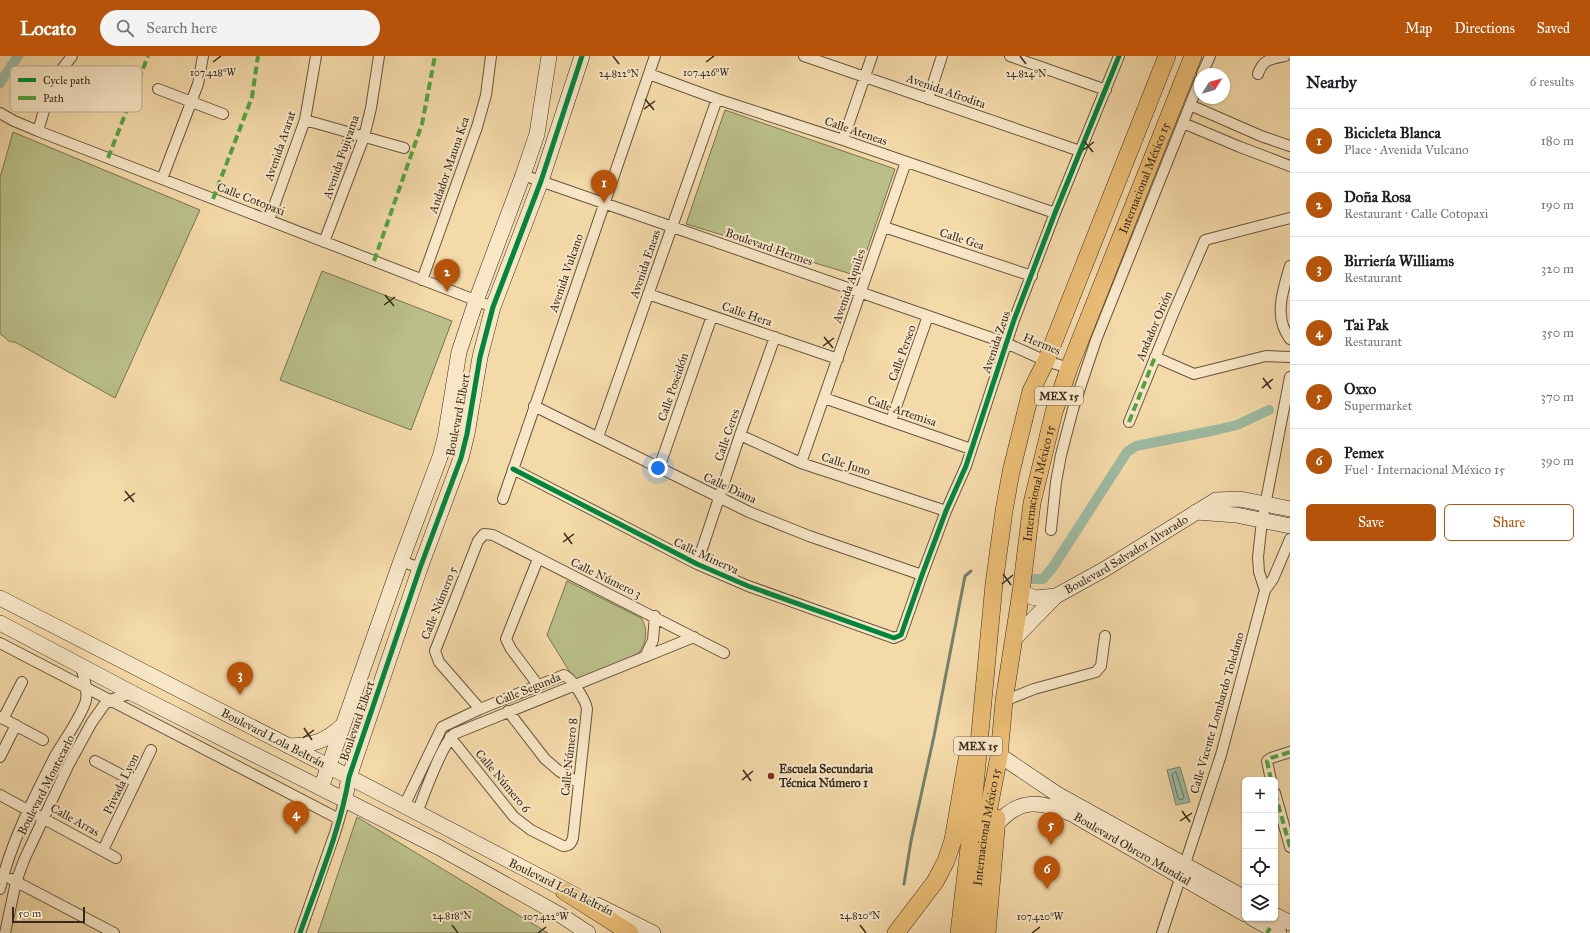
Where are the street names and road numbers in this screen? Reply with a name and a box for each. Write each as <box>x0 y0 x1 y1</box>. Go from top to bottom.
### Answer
street label: Avenida Afrodita <box>904 71 988 111</box>
street label: Avenida Ararat <box>261 108 299 184</box>
street label: Avenida Fujiyama <box>320 112 362 202</box>
street label: Andador Mauna Kea <box>426 114 472 216</box>
street label: Calle Ateneas <box>823 114 889 148</box>
street label: Internacional México 15 <box>1116 120 1173 236</box>
street label: Calle Cotopaxi <box>215 180 288 219</box>
street label: Boulevard Hermes <box>723 225 815 269</box>
street label: Calle Gea <box>938 225 987 253</box>
street label: Avenida Eneas <box>626 228 663 301</box>
street label: Avenida Vulcano <box>546 232 586 315</box>
street label: Avenida Aquiles <box>829 247 869 326</box>
street label: Andador Orión <box>1133 289 1175 364</box>
street label: Calle Hera <box>720 299 775 329</box>
street label: Avenida Zeus <box>978 309 1013 376</box>
street label: Calle Perseo <box>885 323 919 383</box>
street label: Hermes <box>1021 330 1063 358</box>
street label: Calle Poseidón <box>655 351 691 423</box>
street label: Boulevard Elbert <box>443 372 473 458</box>
road number: MEX 15 <box>1035 387 1083 405</box>
street label: Calle Artemisa <box>866 393 939 430</box>
street label: Calle Ceres <box>712 407 742 463</box>
street label: Internacional México 15 <box>1020 423 1058 542</box>
street label: Calle Juno <box>819 449 872 479</box>
street label: Calle Diana <box>701 470 759 507</box>
street label: Boulevard Salvador Alvarado <box>1062 512 1190 597</box>
street label: Calle Minerva <box>671 535 741 578</box>
street label: Calle Número 3 <box>568 555 644 601</box>
street label: Calle Número 5 <box>418 564 460 642</box>
street label: Calle Vicente Lombardo Toledano <box>1187 631 1247 795</box>
street label: Calle Segunda <box>493 669 564 709</box>
street label: Boulevard Elbert <box>337 678 378 763</box>
street label: Boulevard Lola Beltrán <box>219 706 328 771</box>
street label: Calle Número 8 <box>558 717 580 797</box>
street label: Boulevard Montecarlo <box>15 733 77 837</box>
road number: MEX 15 <box>954 737 1002 755</box>
street label: Calle Número 6 <box>473 747 534 816</box>
street label: Privada Lyon <box>100 751 142 817</box>
street label: Internacional México 15 <box>971 767 1003 886</box>
street label: Calle Arras <box>48 801 102 839</box>
street label: Boulevard Obrero Mundial <box>1071 810 1194 889</box>
street label: Boulevard Lola Beltrán <box>506 856 616 919</box>

